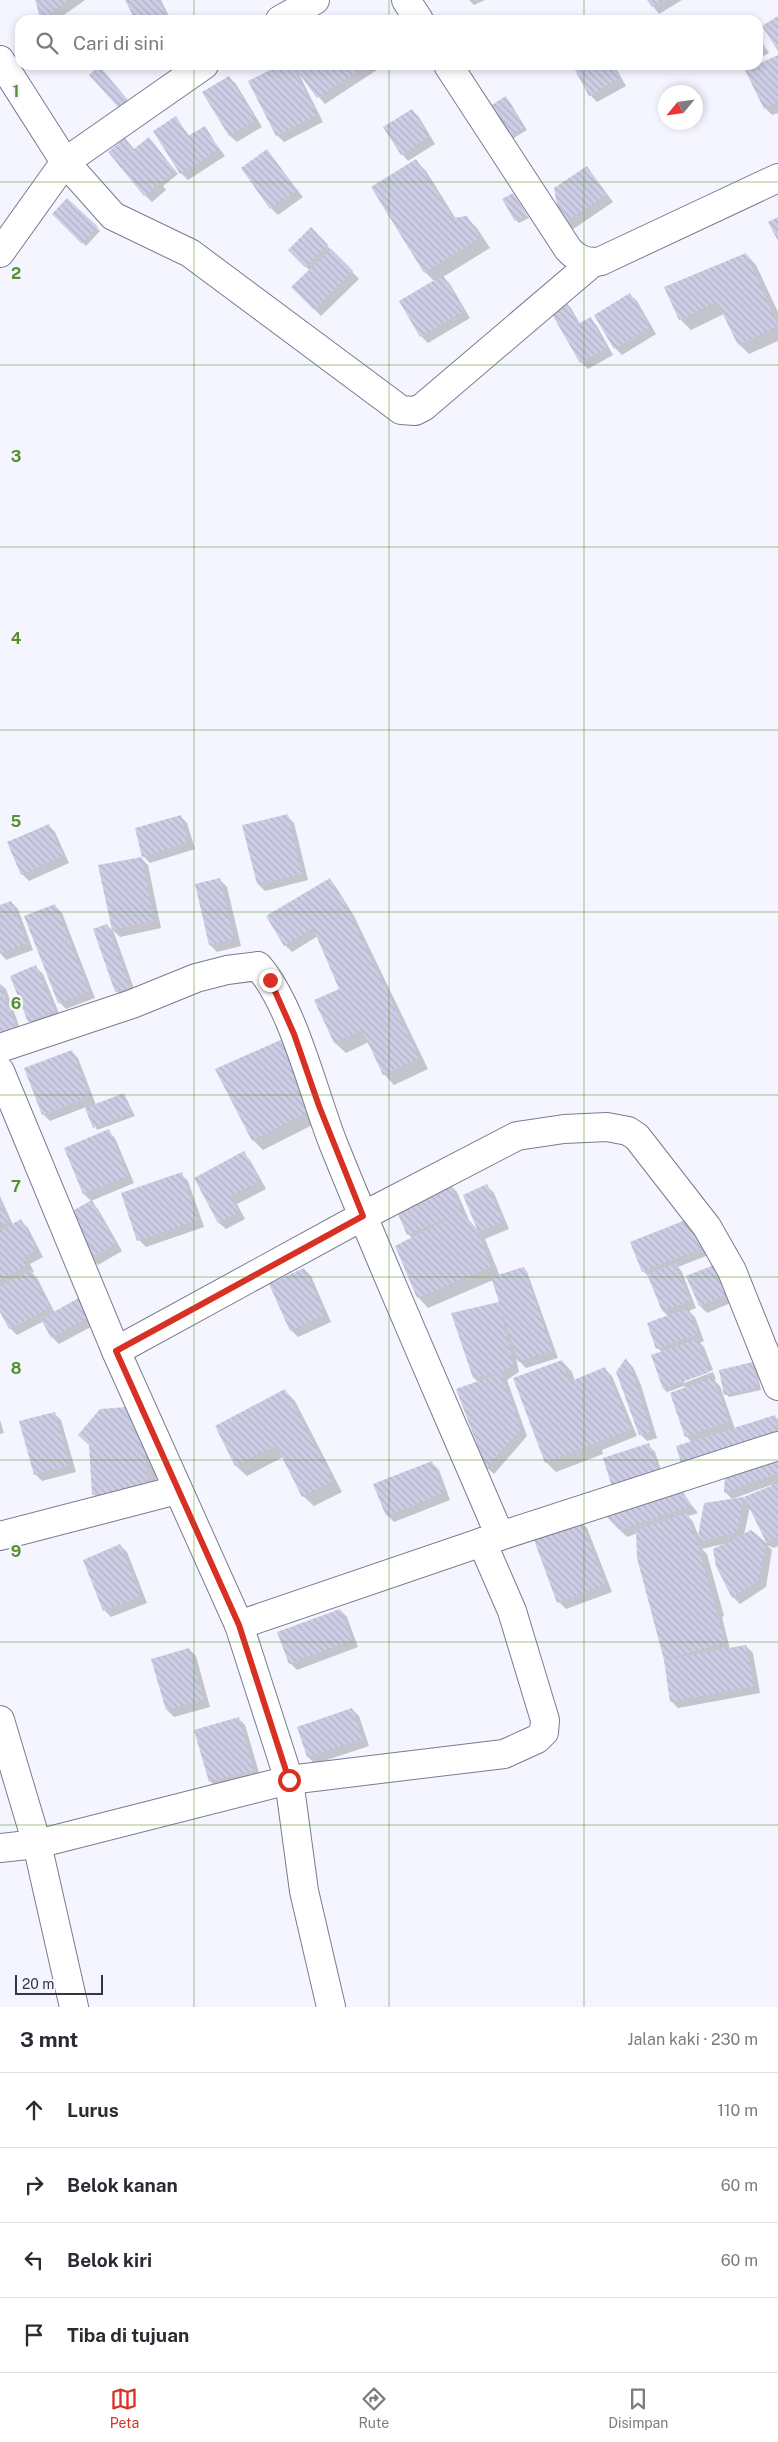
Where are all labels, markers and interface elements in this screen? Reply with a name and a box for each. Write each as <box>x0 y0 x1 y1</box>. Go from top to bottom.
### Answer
search box <box>15 15 763 70</box>
icon: search <box>33 29 61 57</box>
text: Cari di sini <box>73 32 164 54</box>
text: 1 <box>13 82 19 101</box>
north arrow <box>658 85 703 130</box>
text: 2 <box>11 264 21 283</box>
text: 3 <box>11 447 21 466</box>
text: 4 <box>11 629 22 648</box>
text: 5 <box>11 812 22 831</box>
route end <box>259 969 282 992</box>
text: 6 <box>11 994 21 1013</box>
text: 7 <box>11 1177 21 1196</box>
text: 8 <box>11 1359 22 1378</box>
text: 9 <box>11 1542 21 1561</box>
route start <box>278 1769 301 1792</box>
scale bar <box>15 1972 102 1995</box>
text: 20 m <box>22 1976 54 1992</box>
text: 3 mnt <box>20 2027 78 2052</box>
text: Jalan kaki · 230 m <box>627 2030 758 2049</box>
icon: ahead <box>20 2096 48 2124</box>
text: Lurus <box>67 2099 119 2121</box>
text: 110 m <box>717 2101 758 2120</box>
icon: right <box>20 2171 48 2199</box>
text: Belok kanan <box>67 2174 178 2196</box>
text: 60 m <box>721 2176 758 2195</box>
icon: left <box>20 2246 48 2274</box>
text: Belok kiri <box>67 2249 152 2271</box>
text: 60 m <box>721 2251 758 2270</box>
icon: arrive <box>20 2321 48 2349</box>
text: Tiba di tujuan <box>67 2324 189 2346</box>
tab: Peta <box>110 2385 139 2431</box>
tab: Rute <box>358 2385 389 2431</box>
tab: Disimpan <box>608 2385 668 2431</box>

